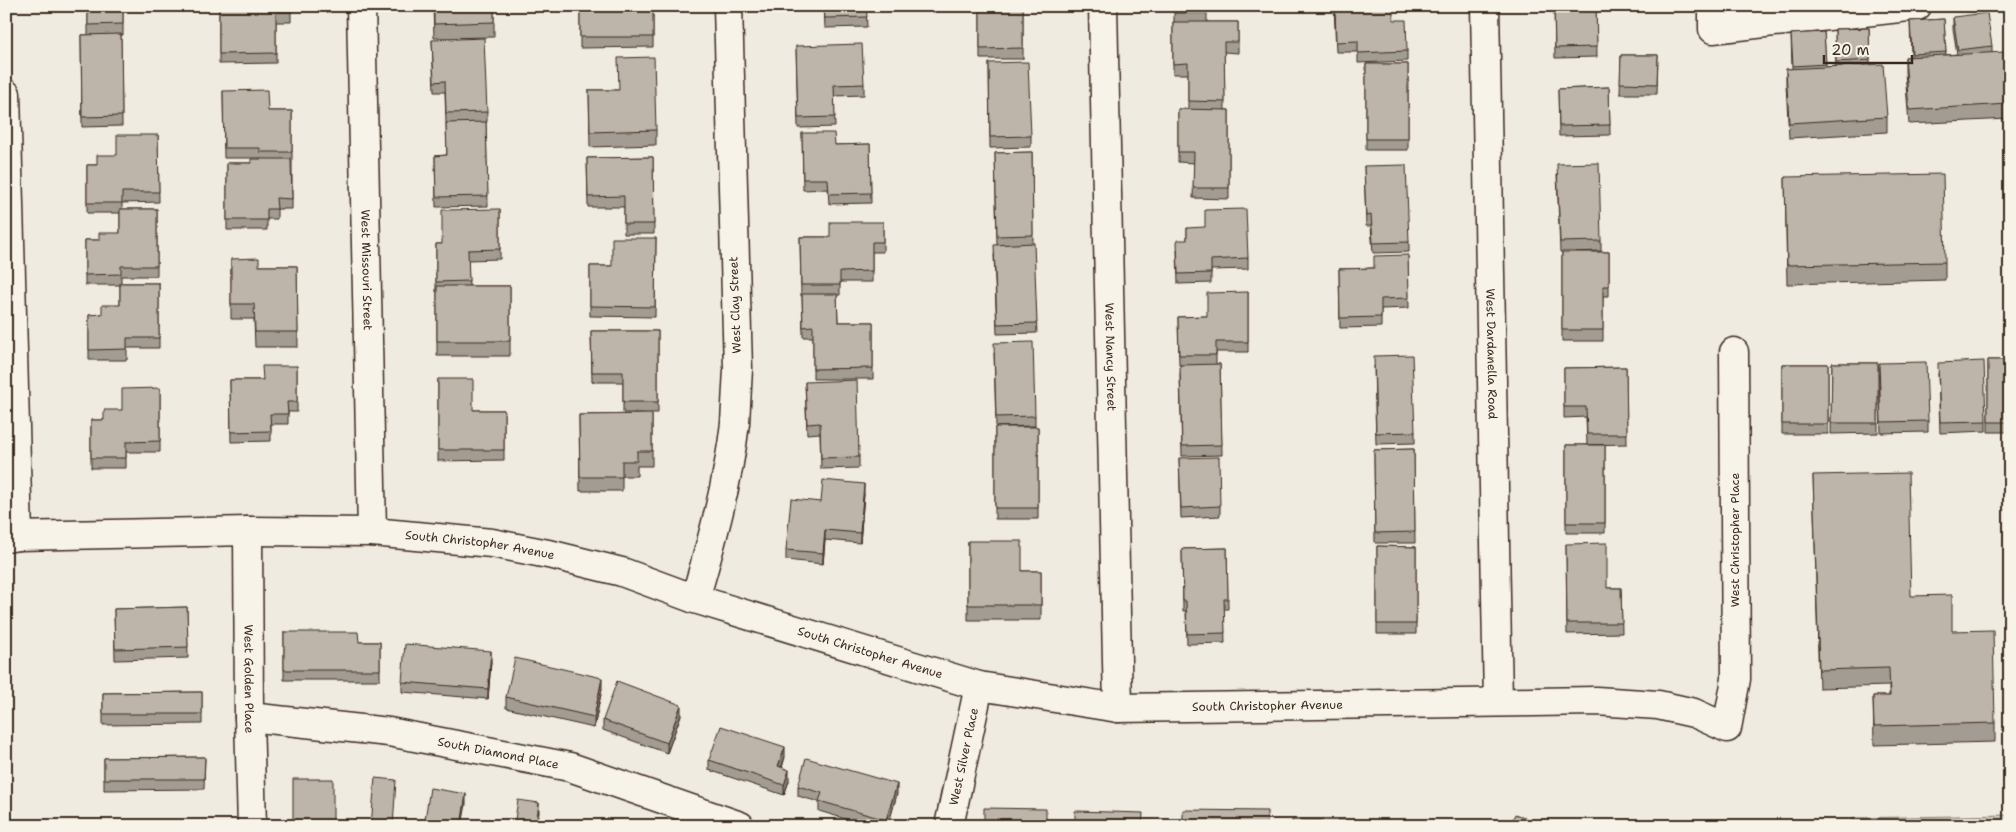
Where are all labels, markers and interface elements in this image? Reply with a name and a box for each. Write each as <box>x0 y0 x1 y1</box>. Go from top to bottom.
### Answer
scale bar <box>1824 32 1911 64</box>
text: 20 m <box>1831 40 1870 60</box>
street label: West Missouri Street <box>357 209 376 331</box>
street label: West Clay Street <box>725 256 745 354</box>
street label: West Dardanella Road <box>1482 288 1501 420</box>
street label: West Nancy Street <box>1101 302 1120 411</box>
street label: West Christopher Place <box>1727 473 1743 607</box>
street label: South Christopher Avenue <box>404 527 556 563</box>
street label: South Christopher Avenue <box>796 623 945 682</box>
street label: West Golden Place <box>241 625 257 734</box>
street label: South Christopher Avenue <box>1192 697 1343 715</box>
street label: West Silver Place <box>946 706 982 807</box>
street label: South Diamond Place <box>436 734 560 773</box>

